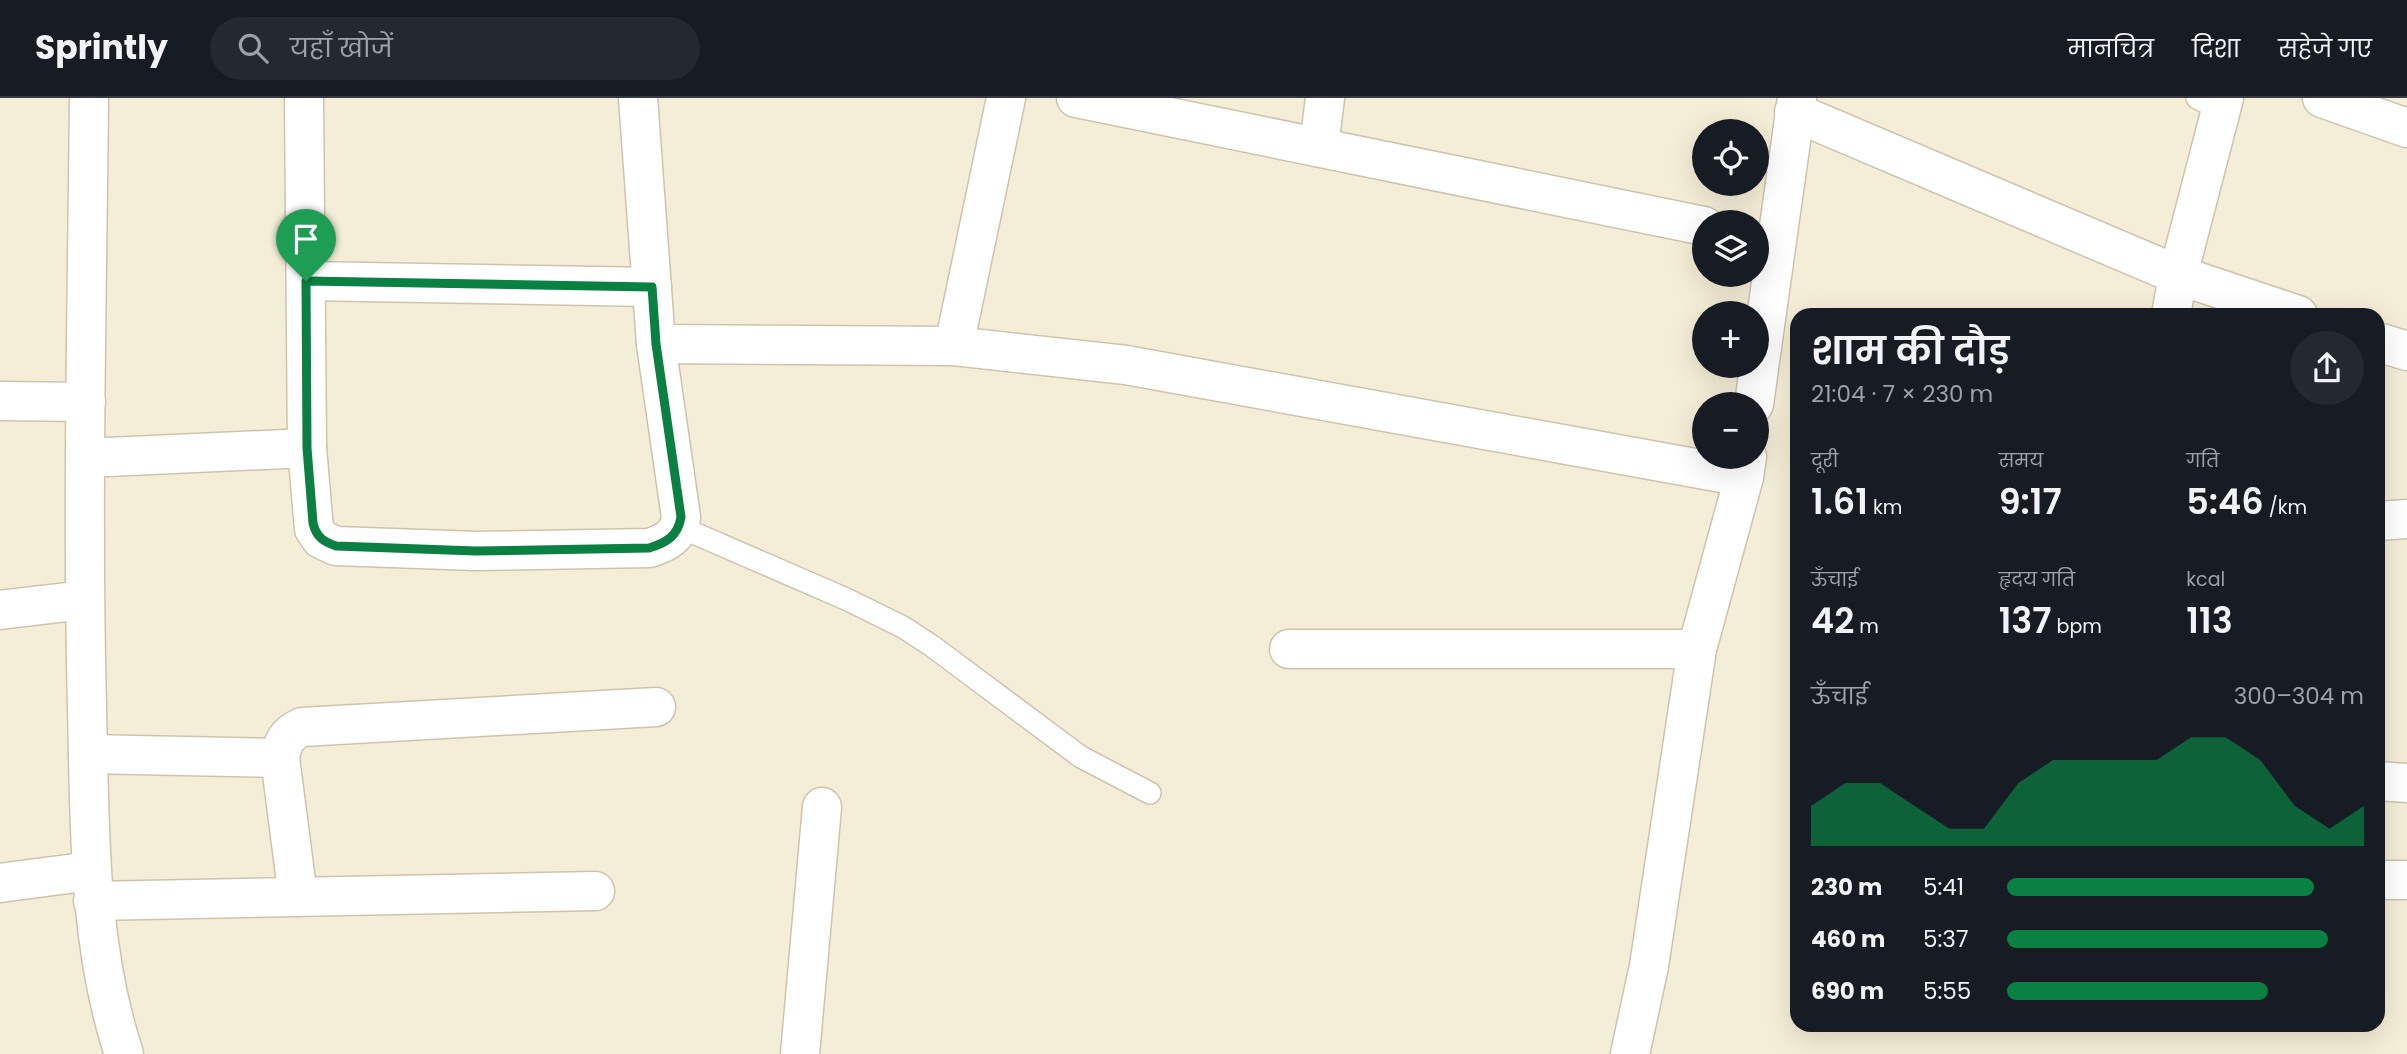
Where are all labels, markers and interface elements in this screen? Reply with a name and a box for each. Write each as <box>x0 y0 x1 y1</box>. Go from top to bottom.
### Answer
search box <box>210 17 700 80</box>
text: Sprintly <box>35 24 168 71</box>
icon: search <box>234 29 272 67</box>
text: यहाँ खोजें <box>290 30 393 66</box>
text: मानचित्र <box>2068 32 2154 65</box>
text: दिशा <box>2192 32 2240 65</box>
text: सहेजे गए <box>2278 32 2372 65</box>
map controls <box>1692 119 1769 469</box>
button: locate <box>1692 119 1769 196</box>
pin <box>276 209 336 281</box>
button: layers <box>1692 210 1769 287</box>
icon: arrive <box>287 220 325 258</box>
button: + <box>1692 301 1769 378</box>
text: शाम की दौड़ <box>1811 324 2009 377</box>
button: share <box>2290 331 2364 405</box>
text: 21:04 · 7 × 230 m <box>1811 378 1993 410</box>
button: − <box>1692 392 1769 469</box>
text: दूरी <box>1811 447 1838 474</box>
text: समय <box>1999 447 2043 474</box>
text: गति <box>2186 447 2219 474</box>
text: 1.61 <box>1811 477 1868 526</box>
text: 9:17 <box>1999 477 2062 526</box>
text: 5:46 <box>2186 477 2264 526</box>
text: km <box>1868 494 1902 521</box>
text: /km <box>2264 494 2307 521</box>
text: ऊँचाई <box>1811 566 1858 593</box>
text: हृदय गति <box>1999 566 2075 593</box>
text: kcal <box>2186 566 2225 593</box>
text: 42 <box>1811 596 1854 645</box>
text: 137 <box>1999 596 2051 645</box>
text: 113 <box>2186 596 2233 645</box>
text: m <box>1854 613 1879 640</box>
text: bpm <box>2051 613 2102 640</box>
text: ऊँचाई <box>1811 680 1868 712</box>
text: 300–304 m <box>2234 680 2364 712</box>
text: 230 m <box>1811 871 1882 903</box>
text: 5:41 <box>1923 871 1964 903</box>
text: 460 m <box>1811 923 1885 955</box>
text: 5:37 <box>1923 923 1968 955</box>
text: 690 m <box>1811 975 1884 1007</box>
text: 5:55 <box>1923 975 1971 1007</box>

